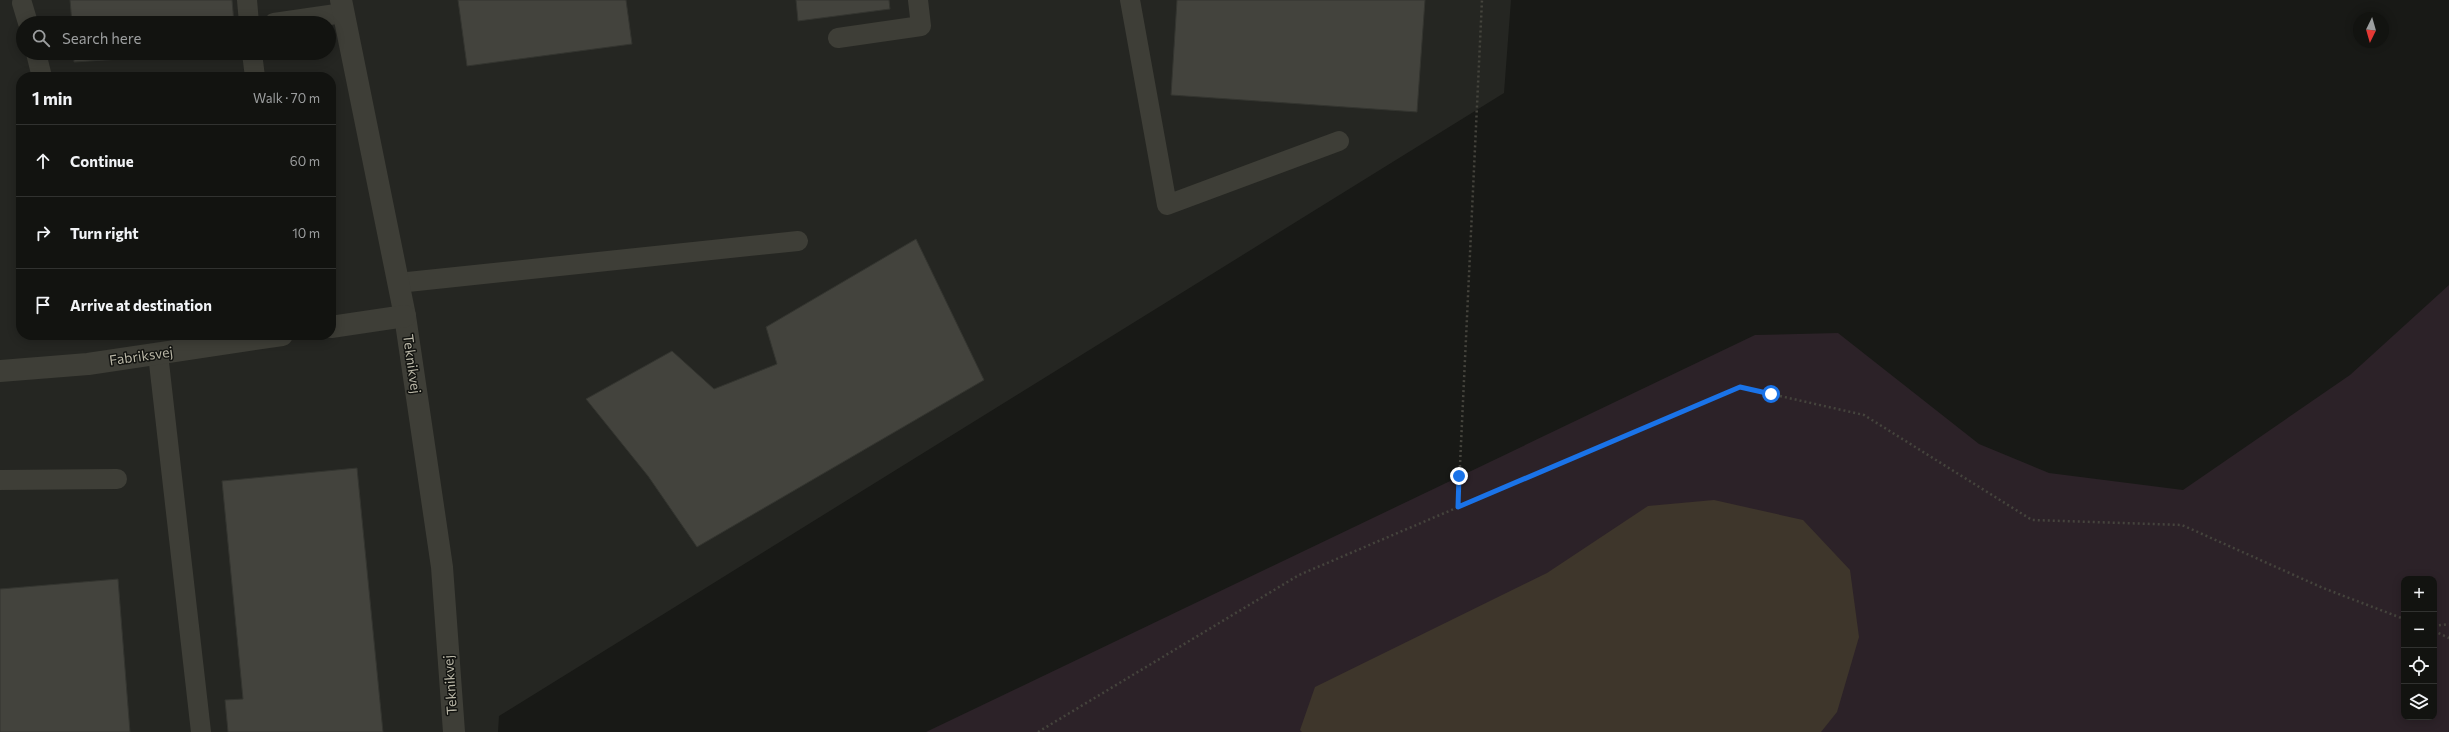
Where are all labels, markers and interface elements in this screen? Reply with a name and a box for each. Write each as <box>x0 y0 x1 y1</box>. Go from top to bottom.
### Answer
north arrow <box>2353 12 2389 48</box>
search box <box>16 16 336 60</box>
icon: search <box>30 27 52 49</box>
text: Search here <box>62 29 141 47</box>
text: 1 min <box>32 88 72 109</box>
text: Walk · 70 m <box>253 90 320 106</box>
icon: ahead <box>32 150 54 172</box>
text: Continue <box>70 152 134 170</box>
text: 60 m <box>290 153 320 169</box>
icon: right <box>32 222 54 244</box>
text: Turn right <box>70 224 139 242</box>
text: 10 m <box>292 225 320 241</box>
icon: arrive <box>32 294 54 316</box>
text: Arrive at destination <box>70 296 212 314</box>
street label: Teknikvej <box>400 333 425 395</box>
street label: Fabriksvej <box>108 343 174 368</box>
route start <box>1762 385 1780 403</box>
route end <box>1450 467 1468 485</box>
map controls <box>2401 576 2437 720</box>
button: + <box>2401 576 2437 612</box>
button: − <box>2401 612 2437 648</box>
button: locate <box>2401 648 2437 684</box>
street label: Teknikvej <box>439 655 460 716</box>
button: layers <box>2401 684 2437 720</box>

